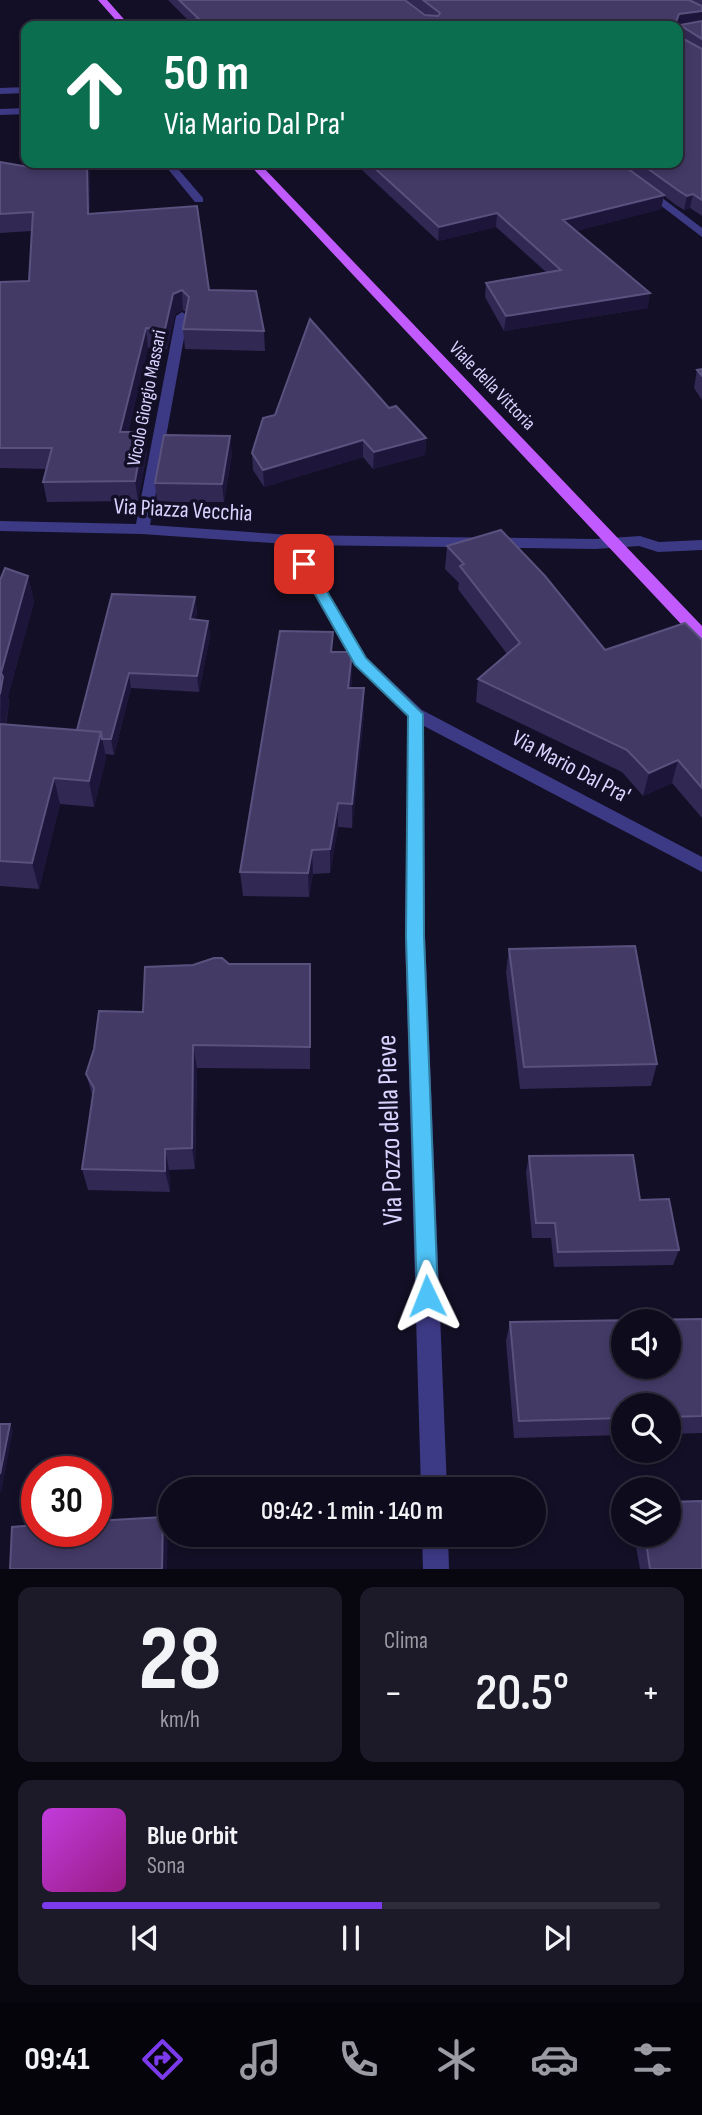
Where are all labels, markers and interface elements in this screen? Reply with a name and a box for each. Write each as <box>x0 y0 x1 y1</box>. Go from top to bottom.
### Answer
text: 50 m <box>164 45 249 104</box>
icon: ahead <box>49 49 140 140</box>
text: Via Mario Dal Pra' <box>164 105 345 144</box>
street label: Vicolo Giorgio Massari <box>123 328 171 468</box>
street label: Viale della Vittoria <box>444 337 540 435</box>
street label: Via Piazza Vecchia <box>113 492 253 528</box>
pin <box>274 534 334 594</box>
icon: arrive <box>285 545 323 583</box>
street label: Via Mario Dal Pra' <box>507 724 635 810</box>
street label: Via Pozzo della Pieve <box>370 1034 410 1226</box>
position arrow <box>390 1259 464 1333</box>
map controls <box>611 1309 681 1547</box>
button: sound <box>611 1309 681 1379</box>
button: search <box>611 1393 681 1463</box>
speed limit sign: 30 <box>21 1456 112 1547</box>
button: layers <box>611 1477 681 1547</box>
text: 09:42 · 1 min · 140 m <box>261 1496 443 1527</box>
text: 28 <box>139 1606 221 1715</box>
text: Clima <box>384 1627 428 1655</box>
text: 20.5° <box>475 1662 569 1725</box>
text: − <box>384 1671 403 1716</box>
text: + <box>641 1671 660 1716</box>
text: km/h <box>160 1706 200 1734</box>
text: Blue Orbit <box>147 1821 238 1852</box>
text: Sona <box>147 1852 185 1880</box>
icon: previous <box>126 1919 164 1957</box>
icon: pause <box>332 1919 370 1957</box>
icon: next <box>538 1919 576 1957</box>
icon: directions <box>138 2035 187 2084</box>
icon: music <box>236 2035 285 2084</box>
icon: phone <box>334 2035 383 2084</box>
icon: climate <box>432 2035 481 2084</box>
icon: car <box>530 2035 579 2084</box>
icon: filters <box>628 2035 677 2084</box>
text: 09:41 <box>24 2040 90 2079</box>

